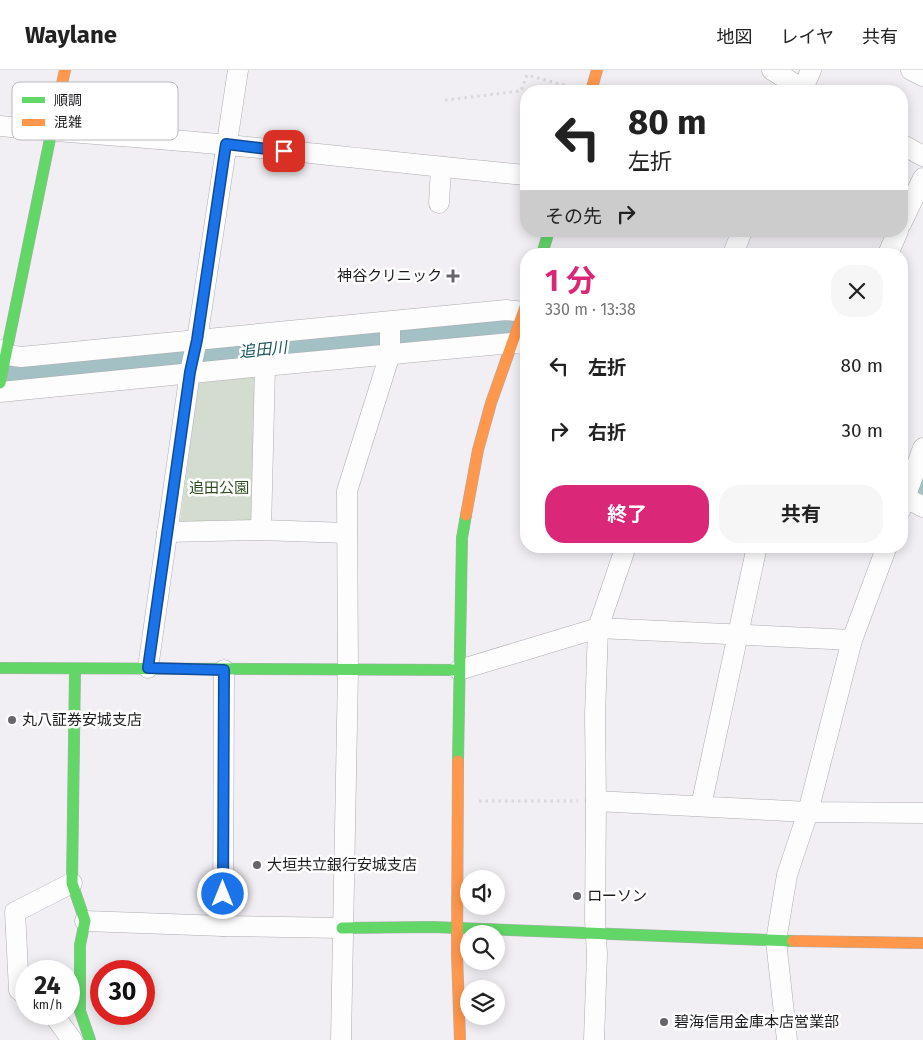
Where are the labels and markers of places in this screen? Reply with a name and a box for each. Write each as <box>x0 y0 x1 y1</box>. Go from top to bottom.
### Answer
pin <box>263 130 305 172</box>
place label: 神谷クリニック <box>337 267 442 285</box>
marker: 神谷クリニック <box>446 269 460 283</box>
place label: 丸八証券安城支店 <box>22 711 142 729</box>
marker: 丸八証券安城支店 <box>6 714 18 726</box>
place label: 大垣共立銀行安城支店 <box>267 856 417 874</box>
marker: 大垣共立銀行安城支店 <box>251 859 263 871</box>
place label: ローソン <box>587 887 647 905</box>
marker: ローソン <box>571 890 583 902</box>
place label: 碧海信用金庫本店営業部 <box>674 1013 839 1031</box>
marker: 碧海信用金庫本店営業部 <box>658 1016 670 1028</box>

